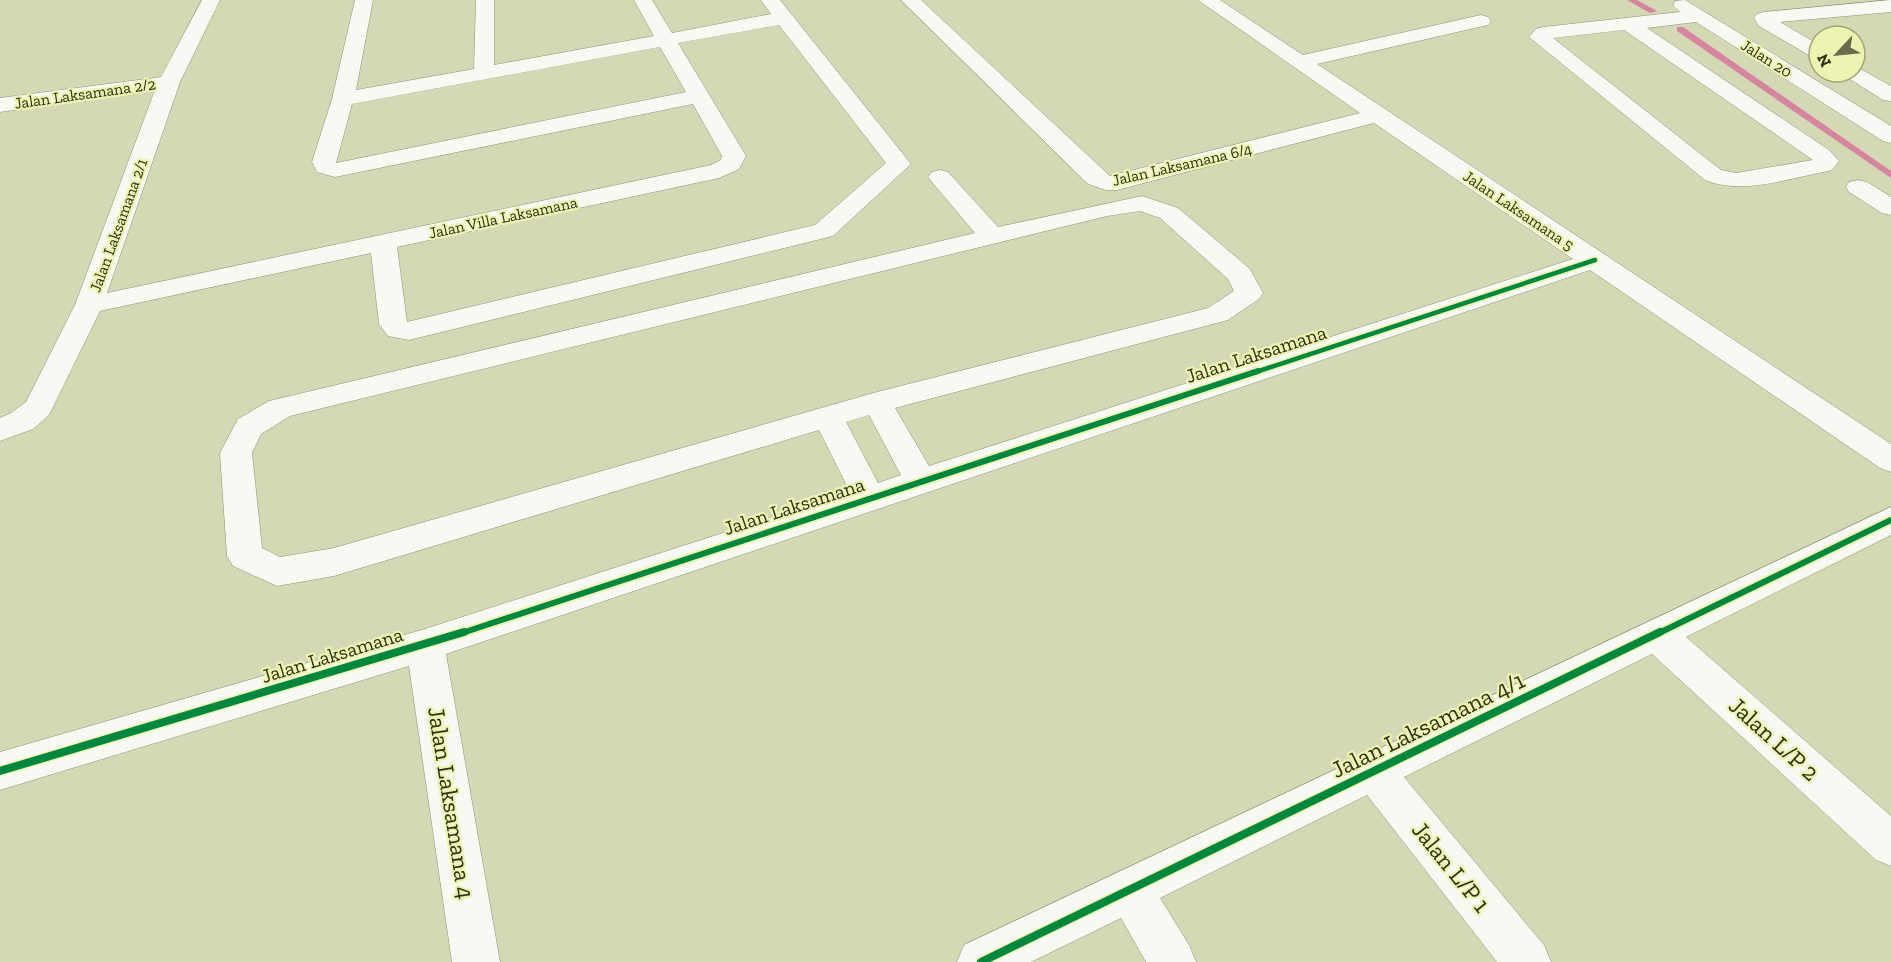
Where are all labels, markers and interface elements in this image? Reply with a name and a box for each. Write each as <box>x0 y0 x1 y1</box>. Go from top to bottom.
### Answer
north arrow <box>1807 24 1867 84</box>
street label: Jalan 20 <box>1738 35 1796 82</box>
text: N <box>1813 51 1835 70</box>
street label: Jalan Laksamana 2/2 <box>13 74 157 113</box>
street label: Jalan Laksamana 6/4 <box>1110 139 1254 190</box>
street label: Jalan Laksamana 2/1 <box>85 156 151 295</box>
street label: Jalan Laksamana 5 <box>1460 166 1578 254</box>
street label: Jalan Villa Laksamana <box>427 192 579 242</box>
street label: Jalan Laksamana <box>1183 320 1330 388</box>
street label: Jalan Laksamana <box>721 472 868 540</box>
street label: Jalan Laksamana <box>258 622 406 688</box>
street label: Jalan Laksamana 4/1 <box>1326 665 1529 784</box>
street label: Jalan L/P 2 <box>1723 691 1825 787</box>
street label: Jalan Laksamana 4 <box>422 705 481 901</box>
street label: Jalan L/P 1 <box>1406 816 1497 918</box>

